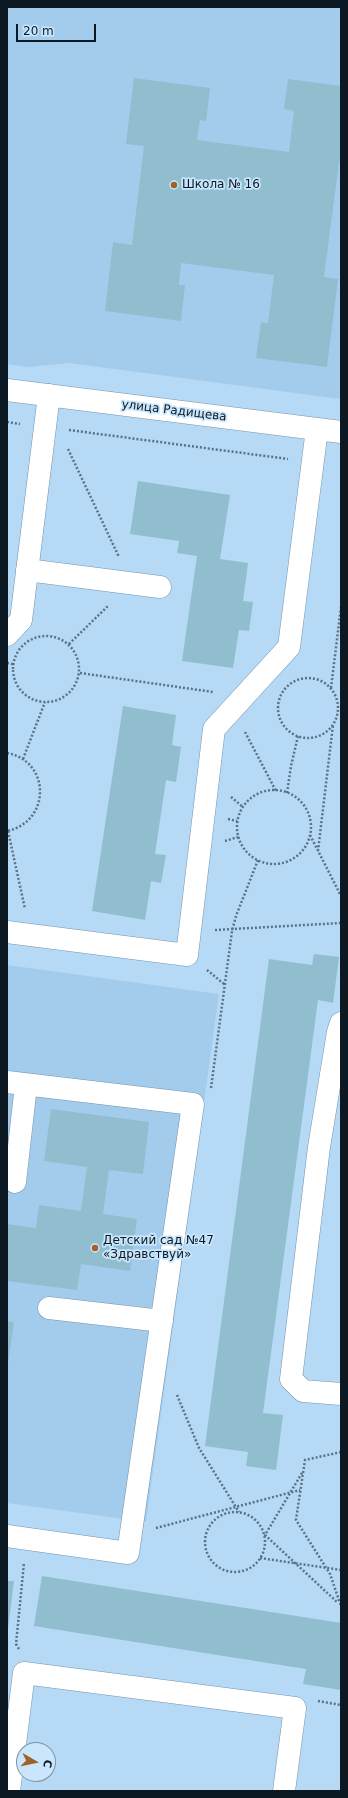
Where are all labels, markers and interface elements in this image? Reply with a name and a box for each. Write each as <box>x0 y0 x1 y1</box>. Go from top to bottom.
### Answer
scale bar <box>18 16 98 42</box>
text: 20 m <box>23 24 54 38</box>
place label: Школа № 16 <box>182 178 260 192</box>
marker: Школа № 16 <box>169 180 179 190</box>
street label: улица Радищева <box>121 397 227 425</box>
place label: Детский сад №47 «Здравствуй» <box>103 1234 214 1262</box>
marker: Детский сад №47 «Здравствуй» <box>90 1243 100 1253</box>
north arrow <box>16 1742 56 1782</box>
text: С <box>40 1759 54 1769</box>

